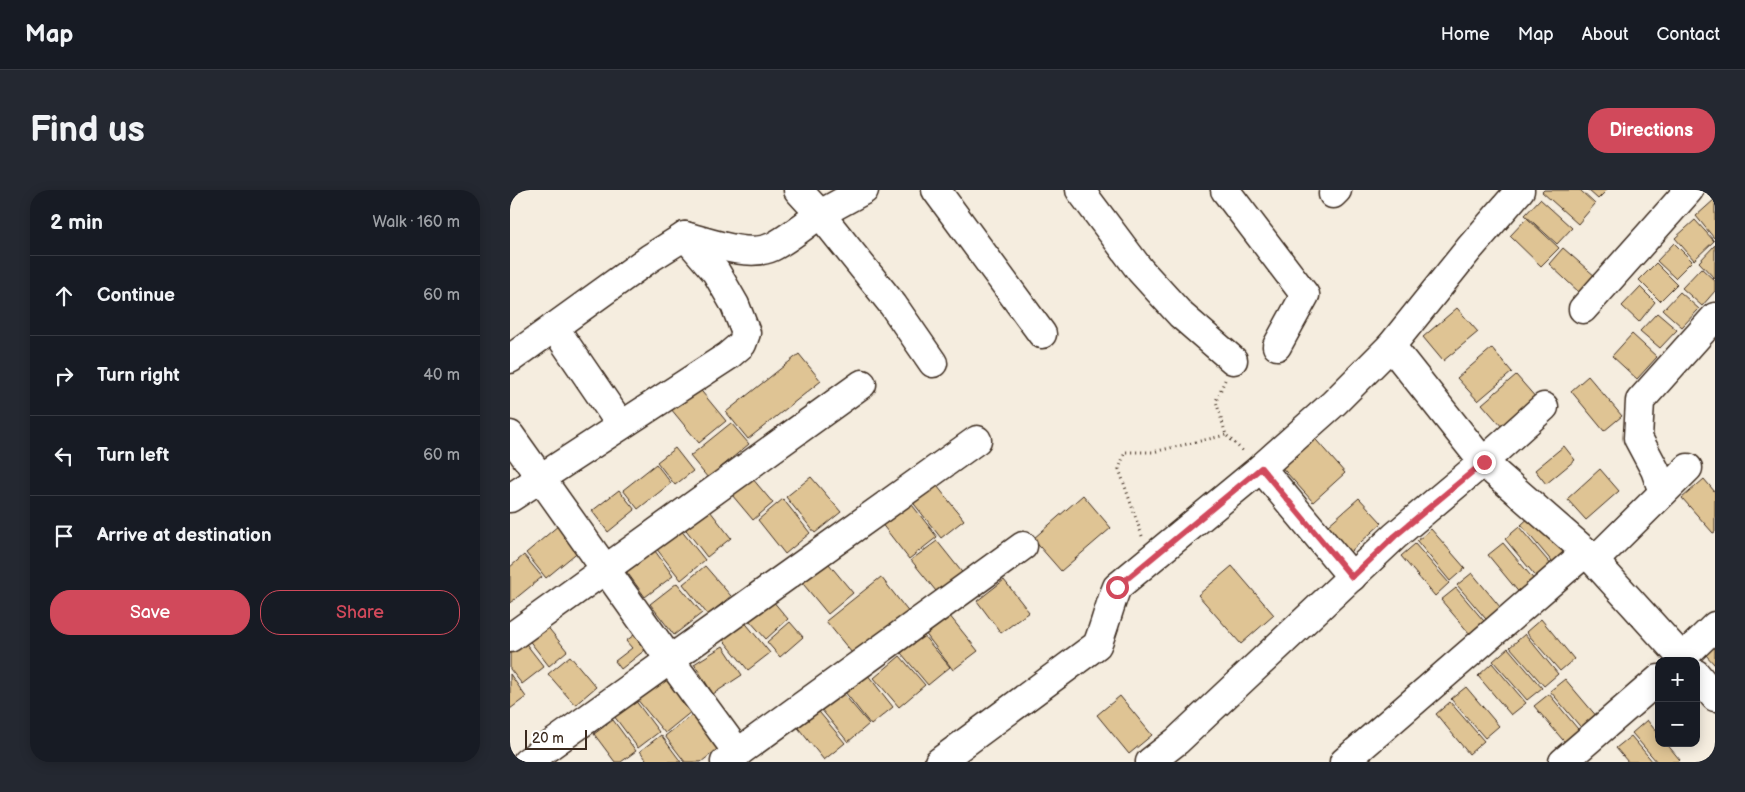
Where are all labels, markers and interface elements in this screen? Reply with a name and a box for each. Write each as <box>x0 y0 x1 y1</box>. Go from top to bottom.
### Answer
text: Map <box>25 20 73 49</box>
text: Home <box>1441 24 1490 45</box>
text: Map <box>1518 24 1554 45</box>
text: About <box>1582 24 1629 45</box>
text: Contact <box>1657 24 1720 45</box>
button: Directions <box>1588 108 1715 153</box>
text: Find us <box>30 109 145 152</box>
text: 2 min <box>50 210 103 235</box>
text: Walk · 160 m <box>372 213 460 232</box>
icon: ahead <box>50 282 78 310</box>
text: Continue <box>97 284 175 307</box>
text: 60 m <box>423 286 460 305</box>
icon: right <box>50 362 78 390</box>
text: Turn right <box>97 364 180 387</box>
text: 40 m <box>423 366 460 385</box>
icon: left <box>50 442 78 470</box>
text: Turn left <box>97 444 169 467</box>
text: 60 m <box>423 446 460 465</box>
route end <box>1473 451 1496 474</box>
icon: arrive <box>50 522 78 550</box>
text: Arrive at destination <box>97 524 272 547</box>
route start <box>1106 576 1129 599</box>
button: Save <box>50 590 250 635</box>
button: Share <box>260 590 460 635</box>
map controls <box>1655 657 1700 747</box>
button: + <box>1655 657 1700 702</box>
button: − <box>1655 702 1700 747</box>
scale bar <box>525 727 588 750</box>
text: 20 m <box>532 730 564 747</box>

